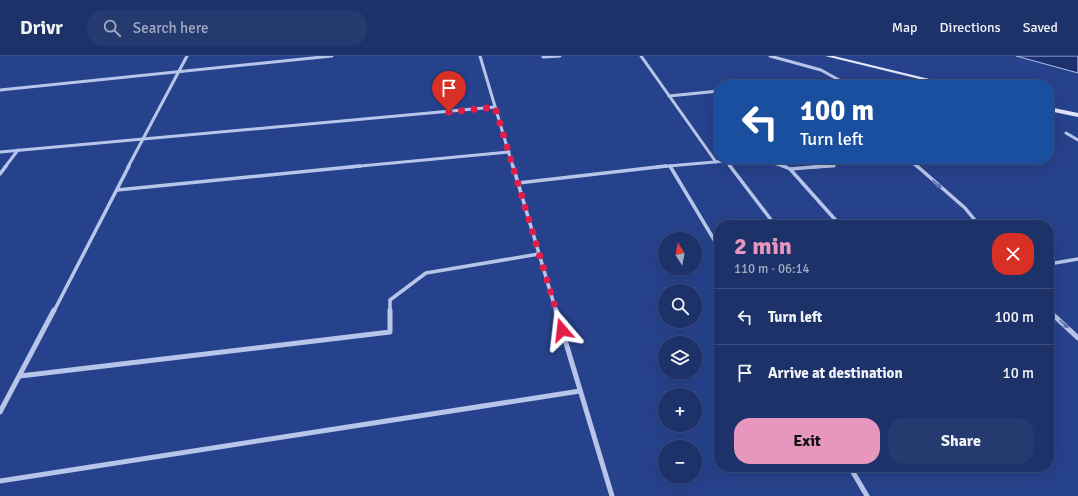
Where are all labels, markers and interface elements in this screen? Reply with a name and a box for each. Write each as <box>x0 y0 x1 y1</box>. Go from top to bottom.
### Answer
search box <box>87 10 367 46</box>
text: Drivr <box>20 16 63 40</box>
icon: search <box>101 17 123 39</box>
text: Search here <box>133 19 208 37</box>
text: Map <box>892 19 918 36</box>
text: Directions <box>940 19 1001 36</box>
text: Saved <box>1023 19 1058 36</box>
pin <box>432 71 466 112</box>
icon: arrive <box>438 77 460 99</box>
text: 100 m <box>800 94 874 128</box>
icon: left <box>734 96 786 148</box>
text: Turn left <box>800 128 863 150</box>
one-way arrow <box>932 180 942 189</box>
text: 2 min <box>734 231 792 261</box>
north arrow <box>658 232 702 276</box>
map controls <box>658 232 702 484</box>
button: close <box>992 233 1034 275</box>
text: 110 m · 06:14 <box>734 261 810 277</box>
button: search <box>658 284 702 328</box>
icon: left <box>734 306 756 328</box>
text: Turn left <box>768 308 822 326</box>
text: 100 m <box>994 308 1034 326</box>
position arrow <box>541 309 583 351</box>
one-way arrow <box>1058 320 1069 329</box>
button: layers <box>658 336 702 380</box>
icon: arrive <box>734 362 756 384</box>
text: Arrive at destination <box>768 364 903 382</box>
text: 10 m <box>1003 364 1034 382</box>
button: + <box>658 388 702 432</box>
button: Exit <box>734 418 880 464</box>
button: Share <box>888 418 1034 464</box>
button: − <box>658 440 702 484</box>

